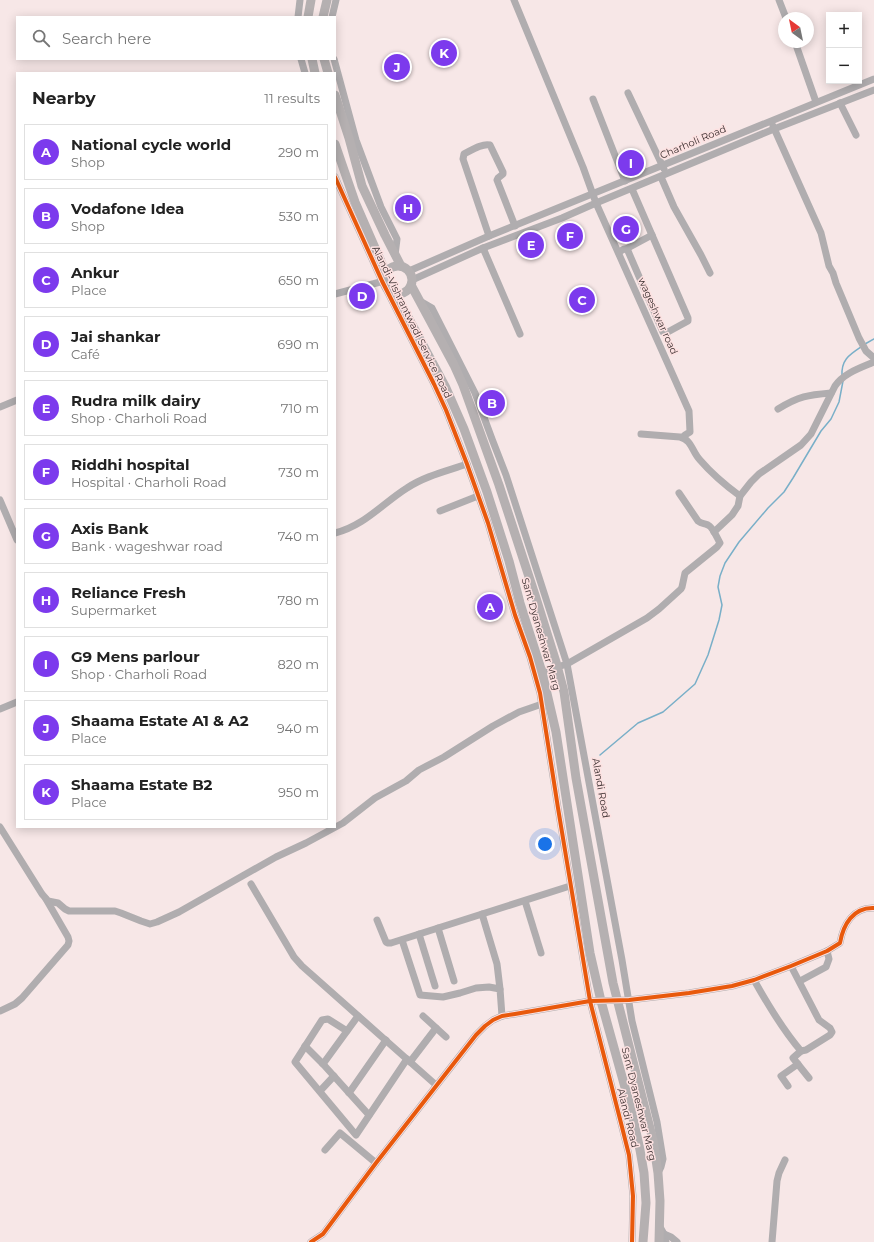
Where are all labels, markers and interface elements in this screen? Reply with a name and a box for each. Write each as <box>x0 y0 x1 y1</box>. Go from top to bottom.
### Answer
north arrow <box>778 12 814 48</box>
map controls <box>826 12 862 84</box>
button: + <box>826 12 862 48</box>
search box <box>16 16 336 60</box>
icon: search <box>30 27 52 49</box>
text: Search here <box>62 29 151 48</box>
pin: K <box>431 38 457 68</box>
button: − <box>826 48 862 84</box>
pin: J <box>384 52 410 82</box>
text: Nearby <box>32 88 96 108</box>
text: 11 results <box>264 90 320 106</box>
street label: Charholi Road <box>658 122 728 162</box>
text: National cycle world <box>71 135 231 154</box>
text: A <box>41 144 51 160</box>
text: 290 m <box>278 144 319 160</box>
pin: I <box>618 148 644 178</box>
text: Shop <box>71 154 105 170</box>
pin: H <box>395 193 421 223</box>
text: Vodafone Idea <box>71 199 184 218</box>
text: B <box>41 208 51 224</box>
text: 530 m <box>279 208 319 224</box>
pin: G <box>613 214 639 244</box>
text: Shop <box>71 218 105 234</box>
pin: F <box>557 221 583 251</box>
pin: E <box>518 230 544 260</box>
street label: Alandi-Vishrantwadi Service Road <box>369 243 455 401</box>
text: Ankur <box>71 263 119 282</box>
text: C <box>41 272 51 288</box>
text: 650 m <box>278 272 319 288</box>
street label: wageshwar road <box>635 276 681 356</box>
pin: D <box>349 281 375 311</box>
text: Place <box>71 282 107 298</box>
pin: C <box>569 285 595 315</box>
text: Jai shankar <box>71 327 160 346</box>
text: D <box>41 336 51 352</box>
text: 690 m <box>277 336 319 352</box>
text: Café <box>71 346 100 362</box>
pin: B <box>479 388 505 418</box>
text: Rudra milk dairy <box>71 391 201 410</box>
text: E <box>42 400 50 416</box>
text: 710 m <box>281 400 319 416</box>
text: Shop · Charholi Road <box>71 410 207 426</box>
text: Riddhi hospital <box>71 455 190 474</box>
text: F <box>42 464 50 480</box>
text: 730 m <box>278 464 319 480</box>
text: Hospital · Charholi Road <box>71 474 227 490</box>
text: Axis Bank <box>71 519 149 538</box>
text: G <box>41 528 51 544</box>
text: 740 m <box>278 528 319 544</box>
text: Bank · wageshwar road <box>71 538 223 554</box>
street label: Sant Dyaneshwar Marg <box>519 576 563 692</box>
text: Reliance Fresh <box>71 583 186 602</box>
text: H <box>41 592 51 608</box>
text: 780 m <box>277 592 319 608</box>
pin: A <box>477 592 503 622</box>
text: Supermarket <box>71 602 157 618</box>
text: G9 Mens parlour <box>71 647 200 666</box>
text: I <box>44 656 48 672</box>
text: 820 m <box>278 656 319 672</box>
text: Shop · Charholi Road <box>71 666 207 682</box>
text: Shaama Estate A1 & A2 <box>71 711 249 730</box>
text: J <box>42 720 50 736</box>
text: 940 m <box>277 720 319 736</box>
text: Place <box>71 730 107 746</box>
street label: Alandi Road <box>589 757 613 819</box>
text: Shaama Estate B2 <box>71 775 212 794</box>
text: K <box>41 784 51 800</box>
text: 950 m <box>278 784 319 800</box>
text: Place <box>71 794 107 810</box>
your location <box>535 834 555 854</box>
street label: Sant Dyaneshwar Marg <box>619 1046 659 1162</box>
street label: Alandi Road <box>614 1087 642 1149</box>

